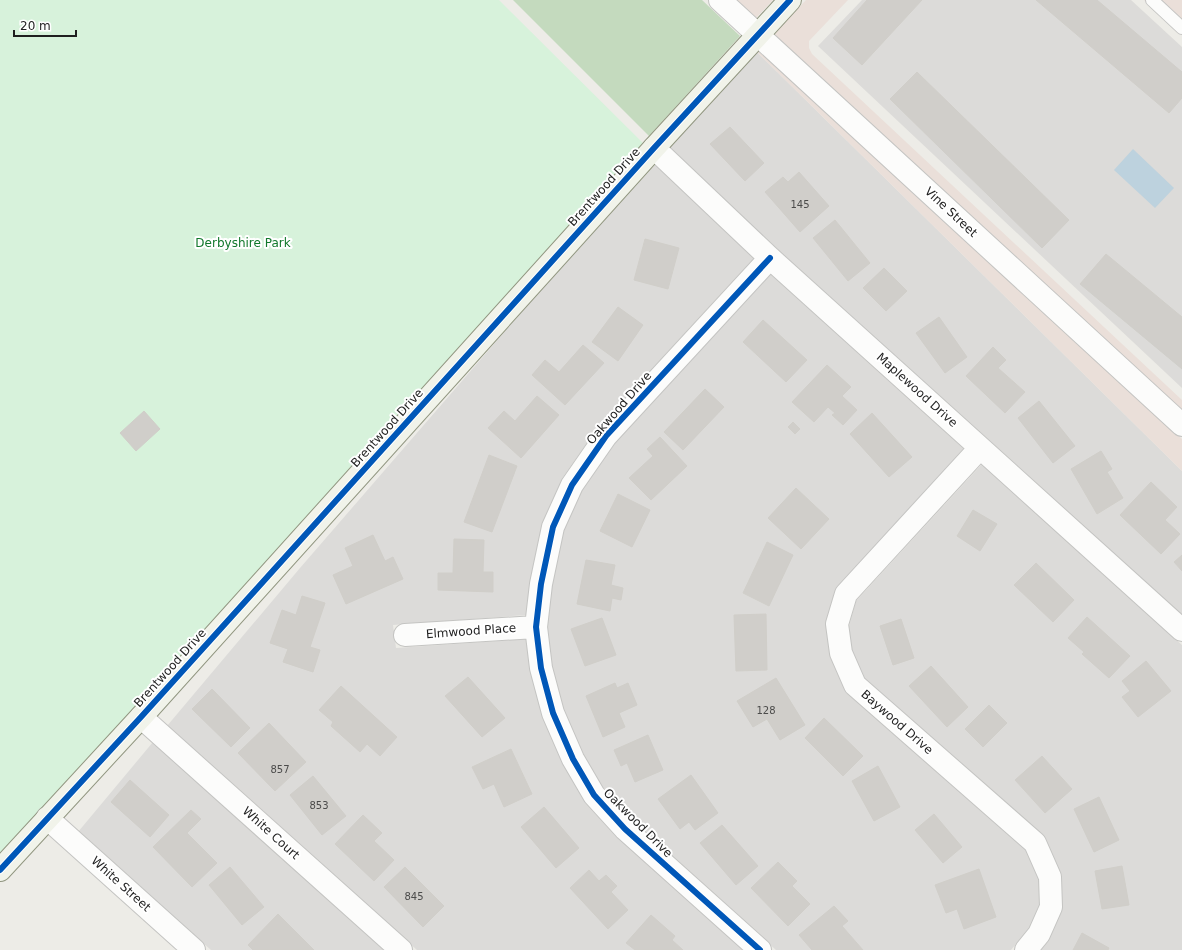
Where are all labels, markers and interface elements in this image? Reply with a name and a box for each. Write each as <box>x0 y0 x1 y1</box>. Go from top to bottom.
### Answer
scale bar <box>14 12 76 38</box>
text: 20 m <box>20 19 51 33</box>
street label: Brentwood Drive <box>565 145 643 229</box>
street label: Vine Street <box>922 184 980 240</box>
house number: 145 <box>790 199 810 210</box>
park label: Derbyshire Park <box>195 236 291 250</box>
street label: Maplewood Drive <box>874 350 960 430</box>
street label: Oakwood Drive <box>584 369 654 447</box>
street label: Brentwood Drive <box>348 386 426 470</box>
street label: Elmwood Place <box>425 621 517 641</box>
street label: Brentwood Drive <box>131 626 209 710</box>
street label: Baywood Drive <box>858 687 936 757</box>
house number: 128 <box>756 705 776 716</box>
house number: 857 <box>270 764 290 775</box>
street label: Oakwood Drive <box>601 786 675 860</box>
house number: 853 <box>309 800 329 811</box>
street label: White Court <box>240 804 303 862</box>
street label: White Street <box>88 854 154 915</box>
house number: 845 <box>404 891 424 902</box>

